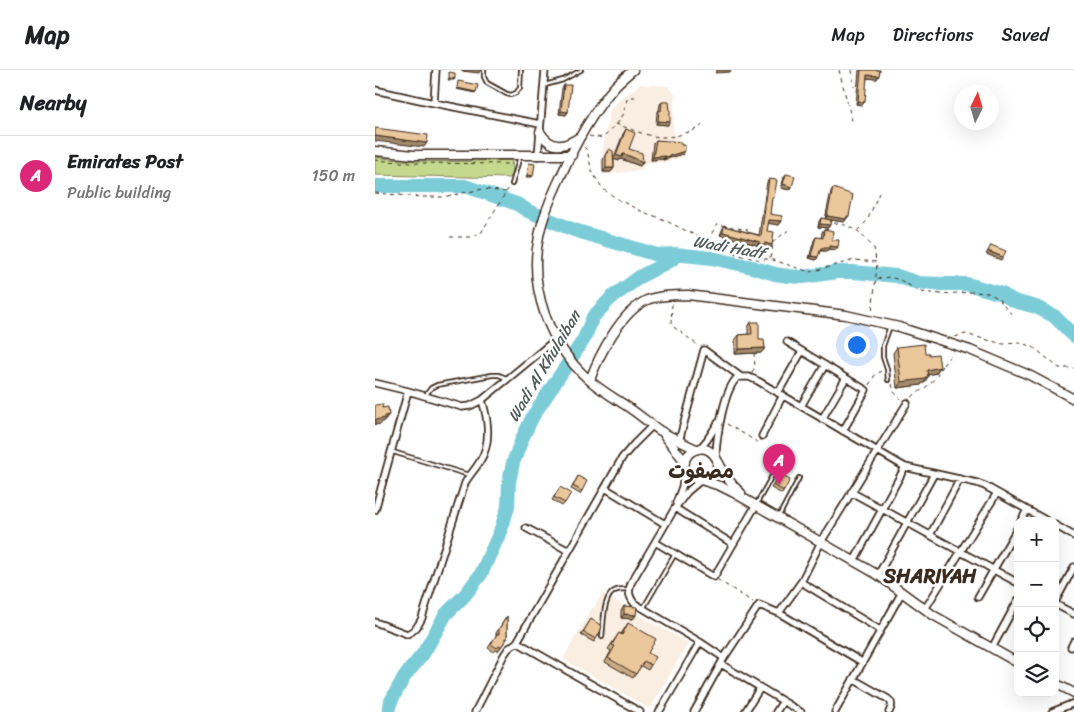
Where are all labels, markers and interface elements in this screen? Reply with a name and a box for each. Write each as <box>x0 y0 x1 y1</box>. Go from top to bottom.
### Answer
text: Map <box>25 14 69 56</box>
text: Map <box>832 19 865 51</box>
text: Directions <box>893 19 974 51</box>
text: Saved <box>1002 19 1049 51</box>
text: Nearby <box>20 84 86 122</box>
north arrow <box>954 85 999 130</box>
text: Emirates Post <box>67 145 183 178</box>
text: A <box>31 161 41 190</box>
text: 150 m <box>312 161 355 190</box>
text: Public building <box>67 178 171 207</box>
water label: Wadi Hadf <box>691 226 771 268</box>
water label: Wadi Al Khulaiban <box>499 303 590 427</box>
your location <box>844 332 870 358</box>
pin: A <box>763 444 795 485</box>
district label: مصفوت <box>668 454 734 489</box>
map controls <box>1014 517 1059 697</box>
button: + <box>1014 517 1059 562</box>
district label: SHARIYAH <box>883 559 977 594</box>
button: − <box>1014 562 1059 607</box>
button: locate <box>1014 607 1059 652</box>
button: layers <box>1014 652 1059 697</box>

